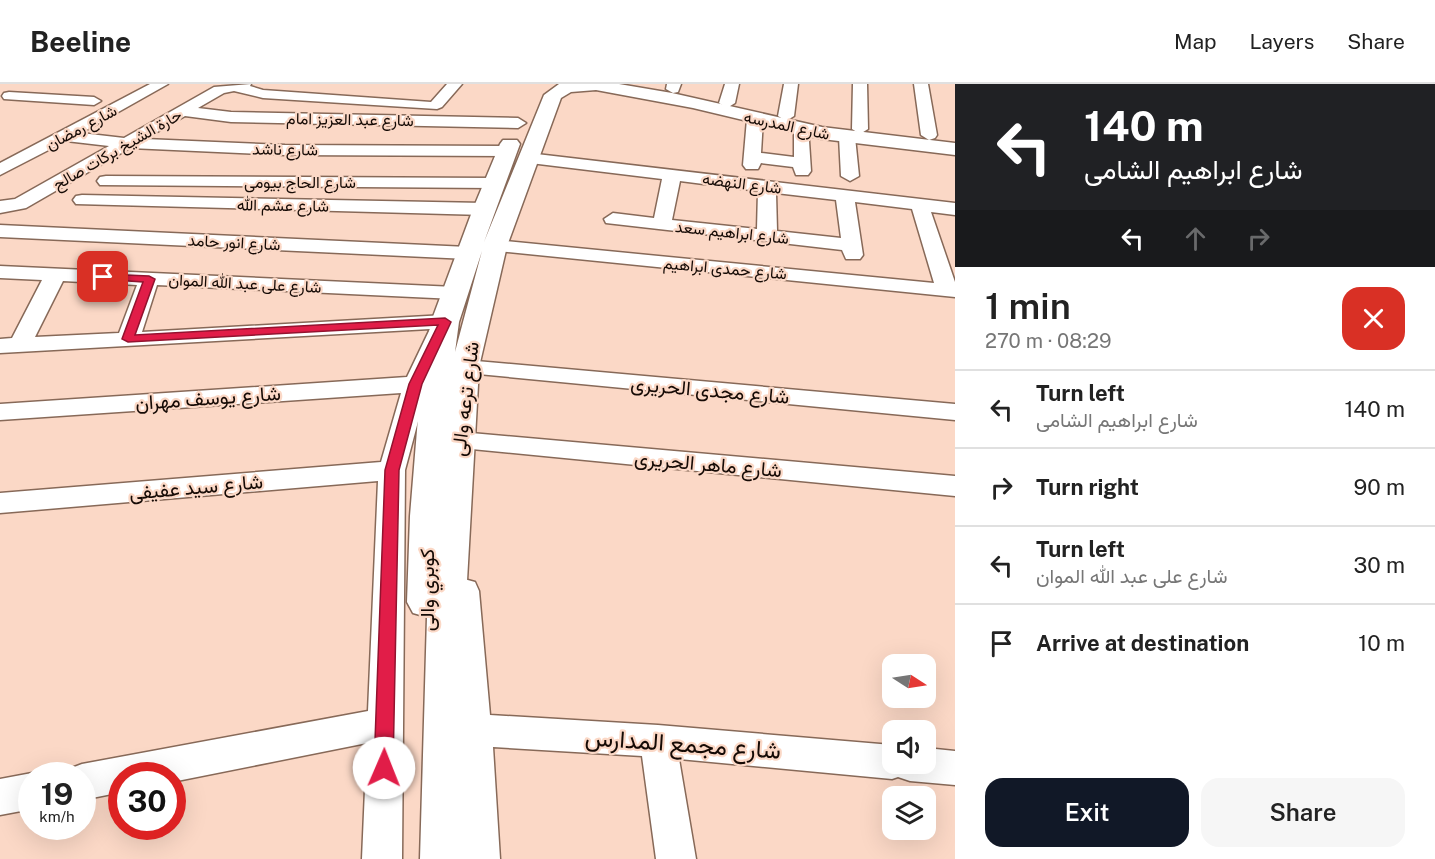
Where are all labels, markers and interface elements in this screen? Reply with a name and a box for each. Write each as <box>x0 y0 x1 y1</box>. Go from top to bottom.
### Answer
text: Beeline <box>30 25 131 58</box>
text: Map <box>1174 29 1217 54</box>
text: Layers <box>1250 29 1314 54</box>
text: Share <box>1347 29 1405 54</box>
street label: شارع رمضان <box>43 101 121 156</box>
text: 140 m <box>1084 101 1204 150</box>
street label: حارة الشيخ بركات صالح <box>49 105 186 196</box>
street label: شارع المدرسه <box>742 107 832 146</box>
icon: left <box>985 108 1063 186</box>
street label: شارع عبد العزيز امام <box>286 109 414 132</box>
street label: شارع ناشد <box>252 139 318 162</box>
text: شارع ابراهيم الشامى <box>1084 153 1303 185</box>
street label: شارع النهضه <box>701 169 783 200</box>
street label: شارع الحاج بيومى <box>244 173 356 194</box>
street label: شارع عشم الله <box>237 195 329 218</box>
street label: شارع ابراهيم سعد <box>674 217 790 250</box>
icon: left <box>1116 222 1149 255</box>
icon: ahead <box>1179 222 1212 255</box>
icon: right <box>1242 222 1275 255</box>
street label: شارع انور حامد <box>187 231 281 256</box>
pin <box>77 251 128 302</box>
street label: شارع حمدى ابراهيم <box>662 254 788 285</box>
icon: arrive <box>86 260 119 293</box>
street label: شارع على عبد الله الموان <box>168 270 322 299</box>
text: 1 min <box>985 285 1071 327</box>
button: close <box>1342 287 1405 350</box>
text: 270 m · 08:29 <box>985 329 1112 353</box>
street label: شارع ترعه والى <box>446 340 486 458</box>
street label: شارع مجدى الحريرى <box>629 371 790 411</box>
text: Turn left <box>1036 380 1125 406</box>
street label: شارع يوسف مهران <box>135 381 282 417</box>
icon: left <box>985 393 1018 426</box>
text: 140 m <box>1344 396 1405 422</box>
text: شارع ابراهيم الشامى <box>1036 408 1198 432</box>
street label: شارع ماهر الحريرى <box>633 446 783 484</box>
street label: شارع سيد عفيفى <box>128 469 264 507</box>
icon: right <box>985 471 1018 504</box>
text: Turn right <box>1036 474 1139 500</box>
text: 90 m <box>1354 474 1405 500</box>
text: Turn left <box>1036 536 1125 562</box>
street label: كوبري والى <box>415 549 444 631</box>
icon: left <box>985 549 1018 582</box>
text: 30 m <box>1353 552 1405 578</box>
text: شارع على عبد الله الموان <box>1036 564 1228 588</box>
icon: arrive <box>985 627 1018 660</box>
text: Arrive at destination <box>1036 630 1249 656</box>
text: 10 m <box>1358 630 1405 656</box>
north arrow <box>882 654 936 708</box>
map controls <box>882 654 936 840</box>
button: sound <box>882 720 936 774</box>
street label: شارع مجمع المدارس <box>584 722 782 768</box>
position arrow <box>352 736 416 800</box>
speed limit sign: 30 <box>108 762 186 840</box>
text: 19 <box>41 776 73 812</box>
button: Exit <box>985 778 1189 847</box>
button: Share <box>1201 778 1405 847</box>
button: layers <box>882 786 936 840</box>
text: km/h <box>39 808 75 825</box>

